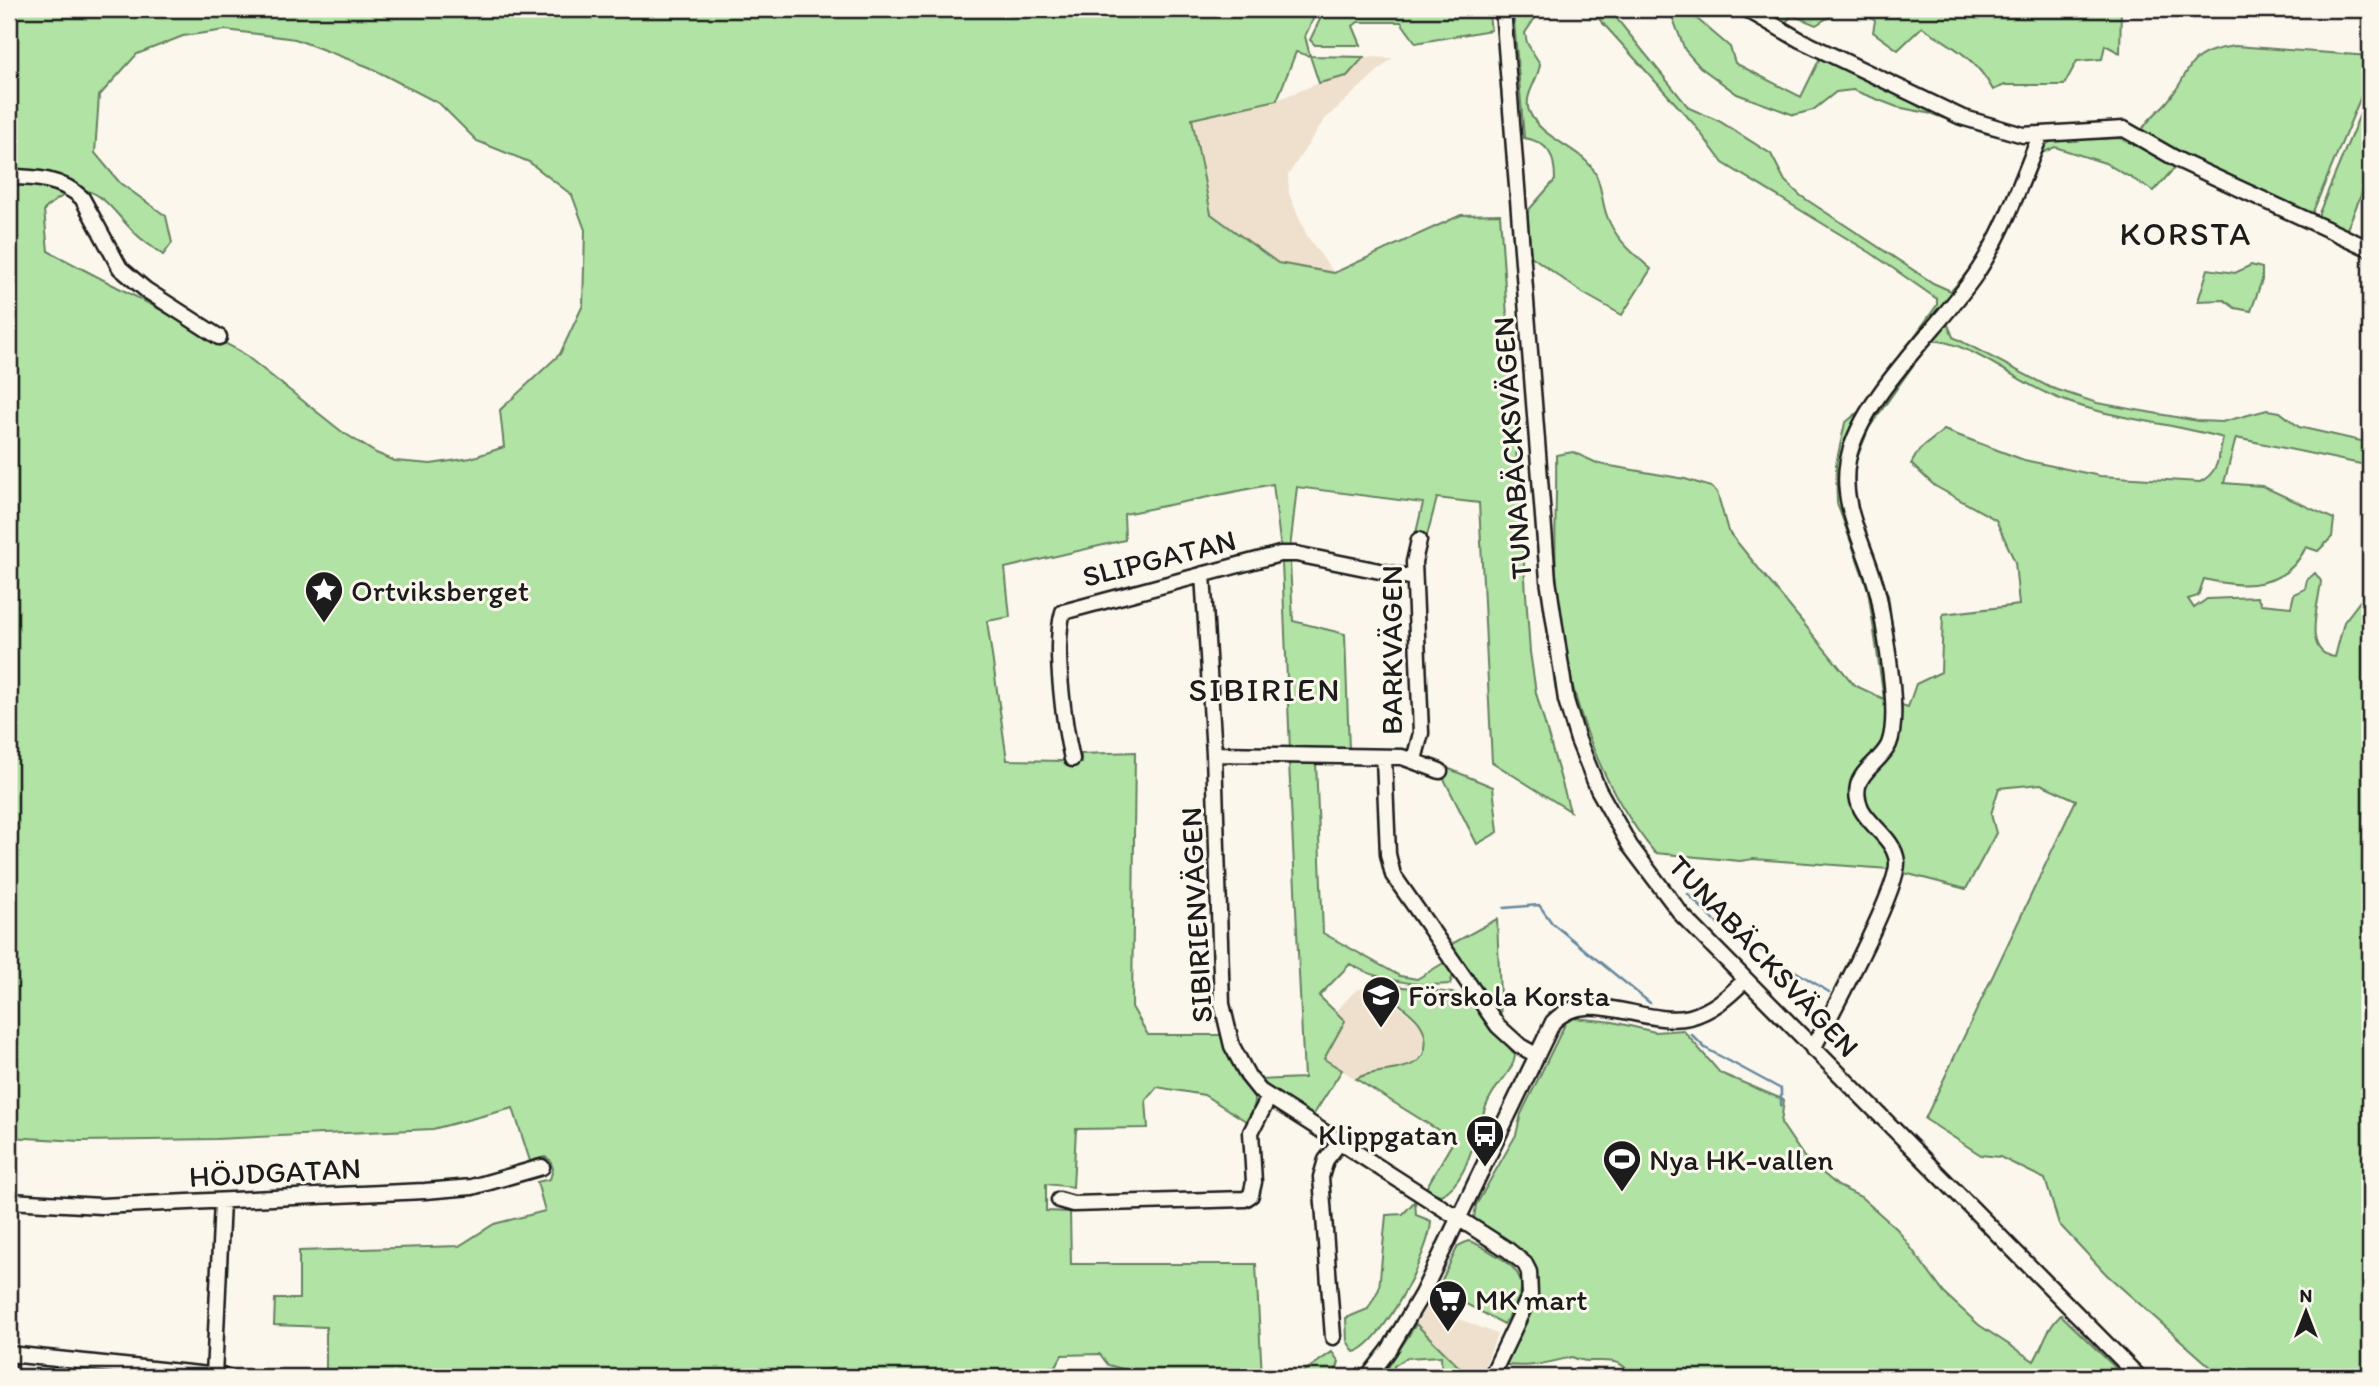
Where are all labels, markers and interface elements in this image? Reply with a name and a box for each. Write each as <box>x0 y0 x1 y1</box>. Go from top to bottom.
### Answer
district label: KORSTA <box>2120 214 2252 253</box>
street label: TUNABÄCKSVÄGEN <box>1484 315 1540 581</box>
street label: SLIPGATAN <box>1078 521 1240 595</box>
street label: BARKVÄGEN <box>1373 565 1410 735</box>
place icon: Ortviksberget <box>303 569 345 624</box>
place label: Ortviksberget <box>351 572 529 609</box>
district label: SIBIRIEN <box>1188 670 1342 709</box>
street label: SIBIRIENVÄGEN <box>1172 806 1220 1024</box>
street label: TUNABÄCKSVÄGEN <box>1661 847 1867 1065</box>
school or university icon: Förskola Korsta <box>1360 974 1402 1029</box>
place label: Förskola Korsta <box>1408 977 1610 1014</box>
bus stop icon: Klippgatan <box>1464 1113 1506 1168</box>
place label: Klippgatan <box>1318 1116 1458 1153</box>
sports icon: Nya HK-vallen <box>1601 1138 1643 1193</box>
place label: Nya HK-vallen <box>1649 1141 1834 1178</box>
street label: HÖJDGATAN <box>188 1149 362 1195</box>
supermarket icon: MK mart <box>1427 1278 1469 1333</box>
north arrow <box>2270 1278 2340 1348</box>
place label: MK mart <box>1475 1281 1588 1318</box>
text: N <box>2300 1284 2312 1307</box>

